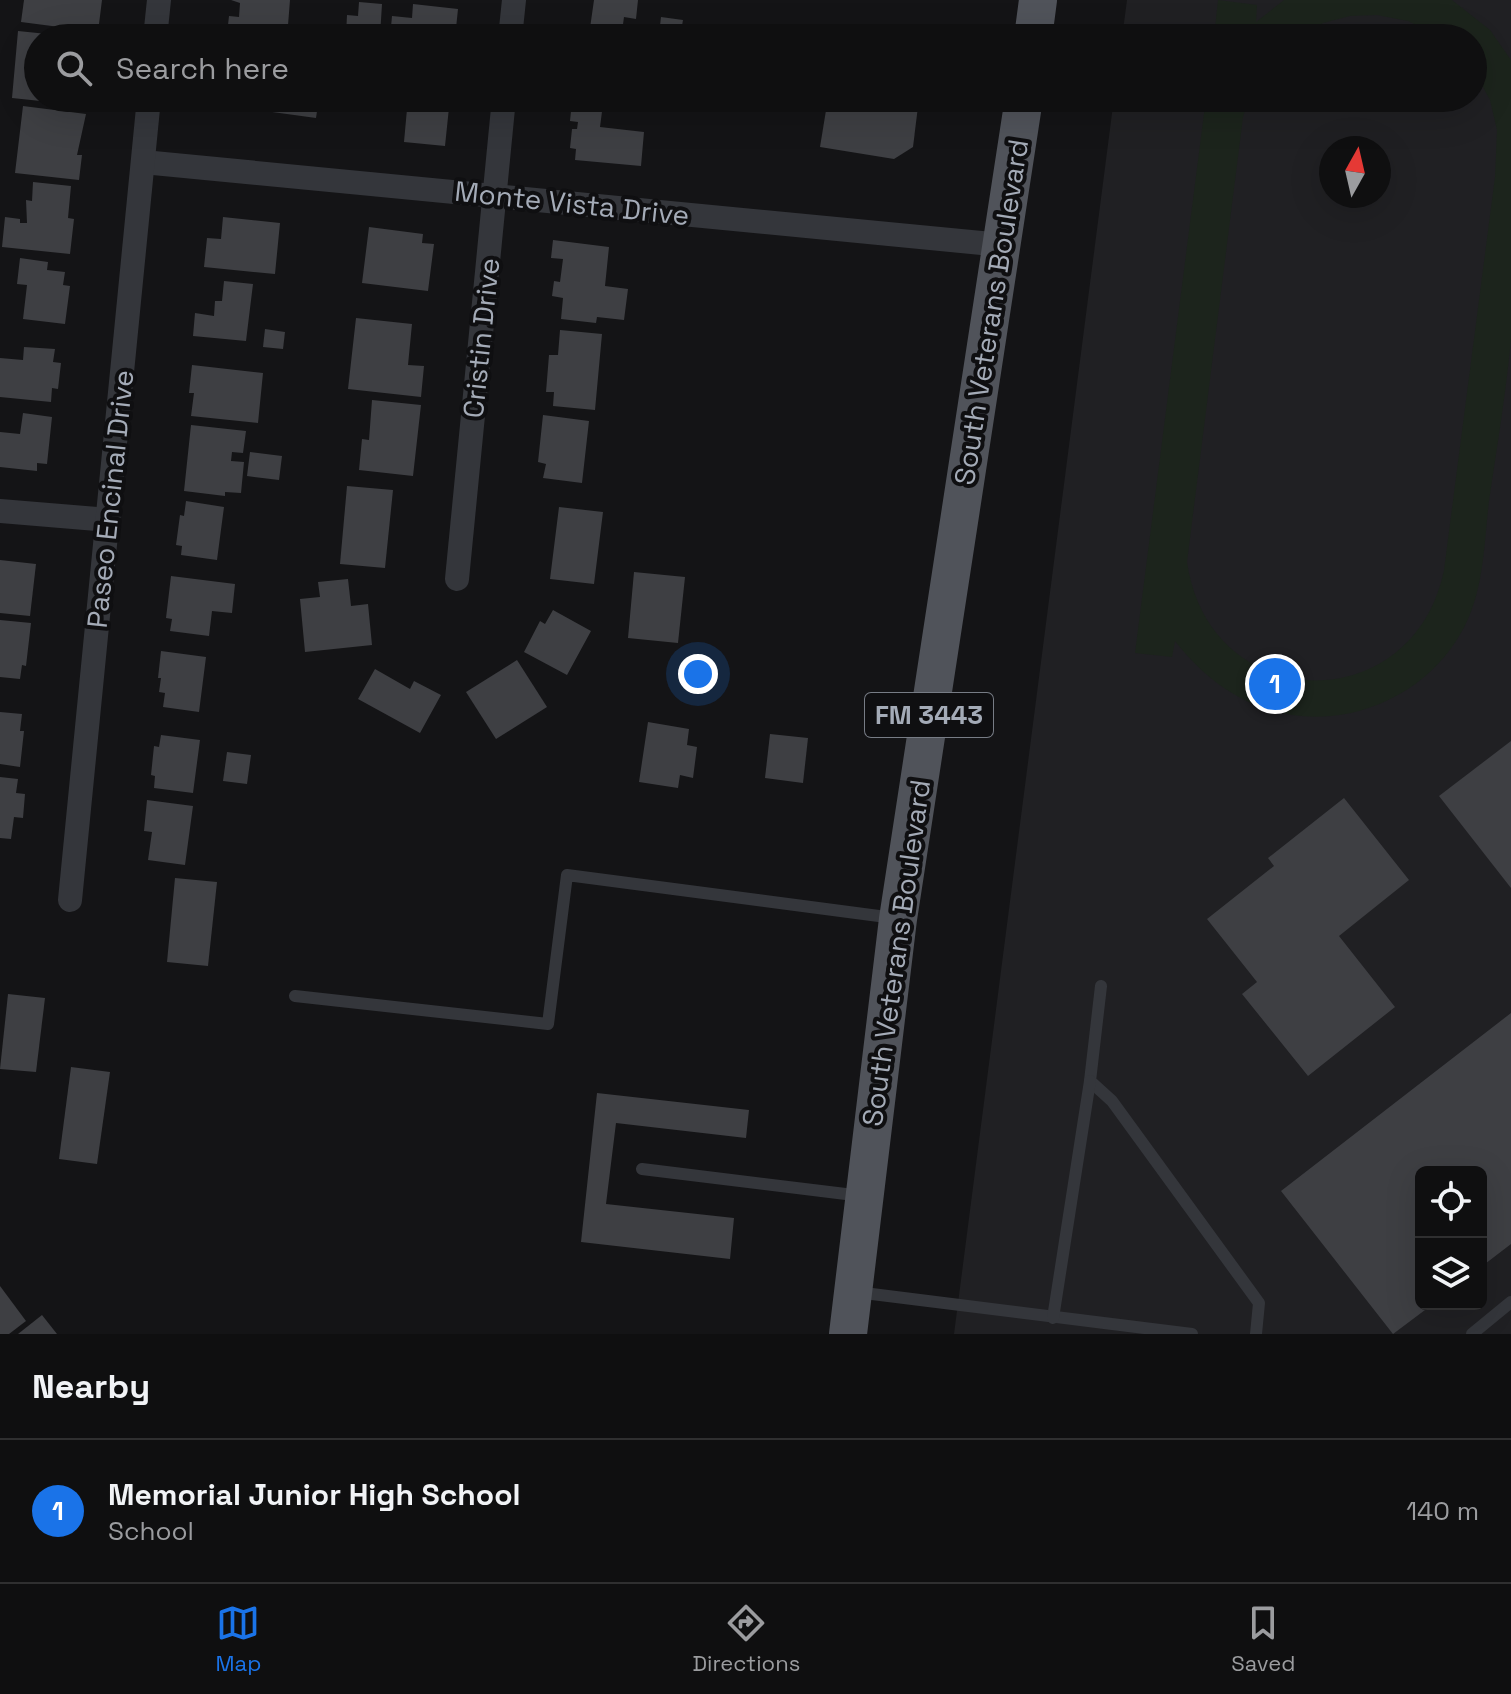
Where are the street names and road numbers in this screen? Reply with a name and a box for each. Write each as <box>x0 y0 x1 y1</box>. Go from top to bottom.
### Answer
street label: South Veterans Boulevard <box>946 136 1036 488</box>
street label: Monte Vista Drive <box>453 173 691 233</box>
street label: Cristin Drive <box>455 256 507 420</box>
street label: Paseo Encinal Drive <box>79 368 141 630</box>
road number: FM 3443 <box>865 693 993 737</box>
street label: South Veterans Boulevard <box>854 777 938 1129</box>

